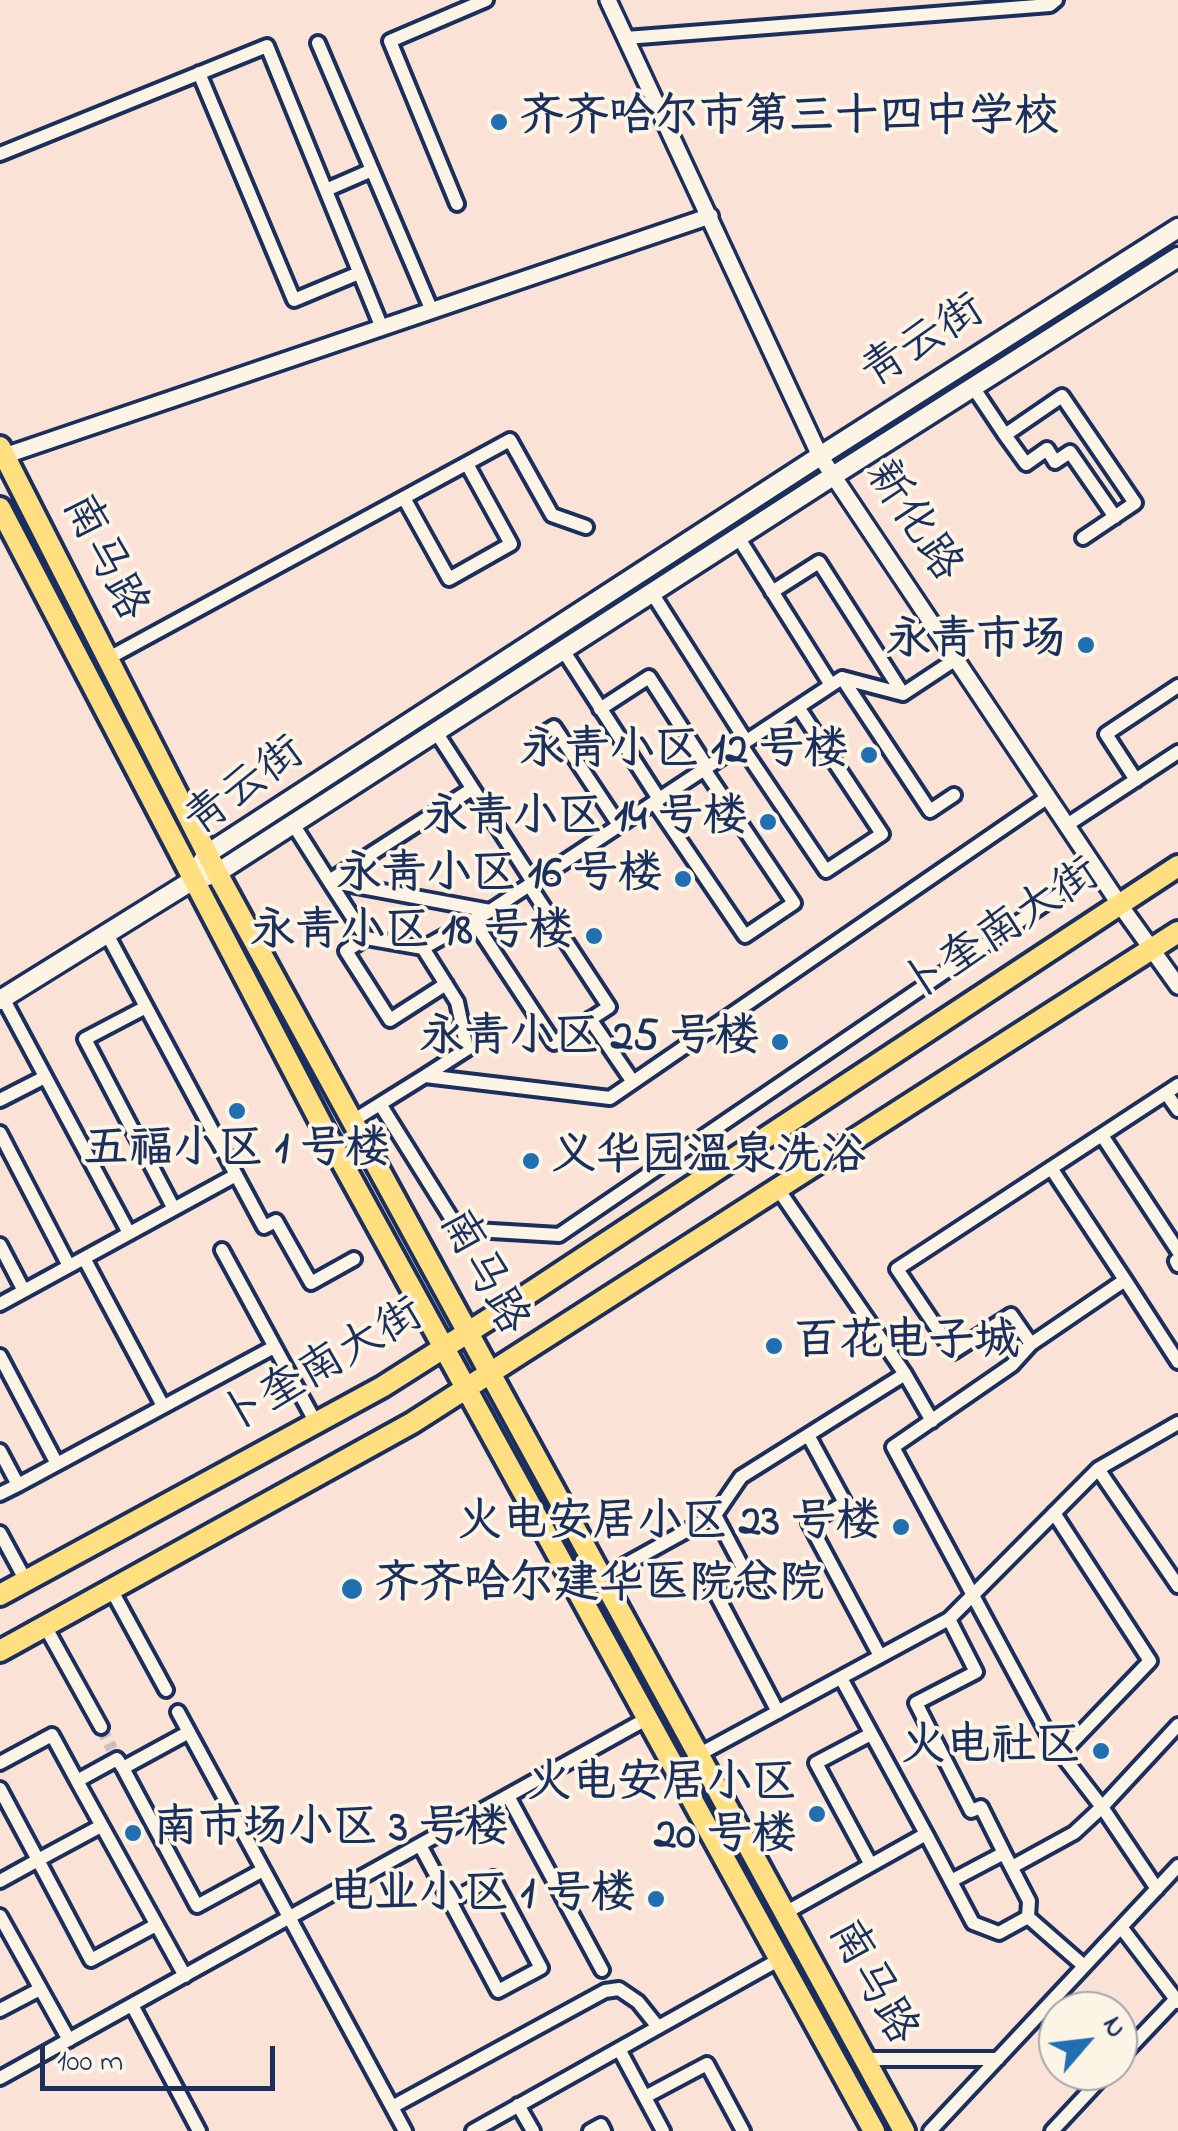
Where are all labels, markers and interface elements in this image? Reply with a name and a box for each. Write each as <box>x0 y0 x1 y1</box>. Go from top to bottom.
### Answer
place label: 齐齐哈尔市第三十四中学校 <box>519 95 1059 149</box>
marker: 齐齐哈尔市第三十四中学校 <box>488 111 510 133</box>
street label: 青云街 <box>853 286 997 404</box>
street label: 新化路 <box>850 452 970 594</box>
street label: 南马路 <box>46 487 156 631</box>
place label: 永青市场 <box>886 618 1066 672</box>
marker: 永青市场 <box>1075 634 1097 656</box>
street label: 青云街 <box>177 728 317 852</box>
place label: 永青小区 12 号楼 <box>520 728 849 782</box>
marker: 永青小区 12 号楼 <box>858 744 880 766</box>
place label: 永青小区 14 号楼 <box>423 795 748 849</box>
marker: 永青小区 14 号楼 <box>757 811 779 833</box>
street label: 卜奎南大街 <box>894 850 1112 1018</box>
place label: 永青小区 16 号楼 <box>336 852 663 906</box>
marker: 永青小区 16 号楼 <box>672 868 694 890</box>
place label: 永青小区 18 号楼 <box>250 909 574 963</box>
marker: 永青小区 18 号楼 <box>583 925 605 947</box>
place label: 永青小区 25 号楼 <box>419 1015 760 1069</box>
marker: 永青小区 25 号楼 <box>769 1031 791 1053</box>
marker: 五福小区 1 号楼 <box>226 1100 248 1122</box>
place label: 五福小区 1 号楼 <box>84 1127 390 1181</box>
place label: 义华园温泉洗浴 <box>551 1134 866 1188</box>
marker: 义华园温泉洗浴 <box>520 1150 542 1172</box>
street label: 南马路 <box>424 1202 536 1346</box>
street label: 卜奎南大街 <box>213 1290 435 1450</box>
place label: 百花电子城 <box>794 1319 1019 1373</box>
marker: 百花电子城 <box>763 1335 785 1357</box>
place label: 火电安居小区 23 号楼 <box>458 1500 881 1554</box>
marker: 火电安居小区 23 号楼 <box>890 1516 912 1538</box>
place label: 齐齐哈尔建华医院总院 <box>374 1562 824 1616</box>
marker: 齐齐哈尔建华医院总院 <box>339 1576 365 1602</box>
place label: 火电社区 <box>901 1724 1081 1778</box>
marker: 火电社区 <box>1090 1740 1112 1762</box>
place label: 火电安居小区 20 号楼 <box>527 1761 797 1867</box>
marker: 火电安居小区 20 号楼 <box>806 1803 828 1825</box>
place label: 南市场小区 3 号楼 <box>153 1806 509 1860</box>
marker: 南市场小区 3 号楼 <box>122 1822 144 1844</box>
place label: 电业小区 1 号楼 <box>329 1872 636 1926</box>
marker: 电业小区 1 号楼 <box>645 1888 667 1910</box>
street label: 南马路 <box>813 1912 925 2056</box>
north arrow <box>1038 1991 1138 2091</box>
text: N <box>1091 2010 1136 2046</box>
scale bar <box>45 2026 280 2088</box>
text: 100 m <box>57 2041 123 2085</box>

